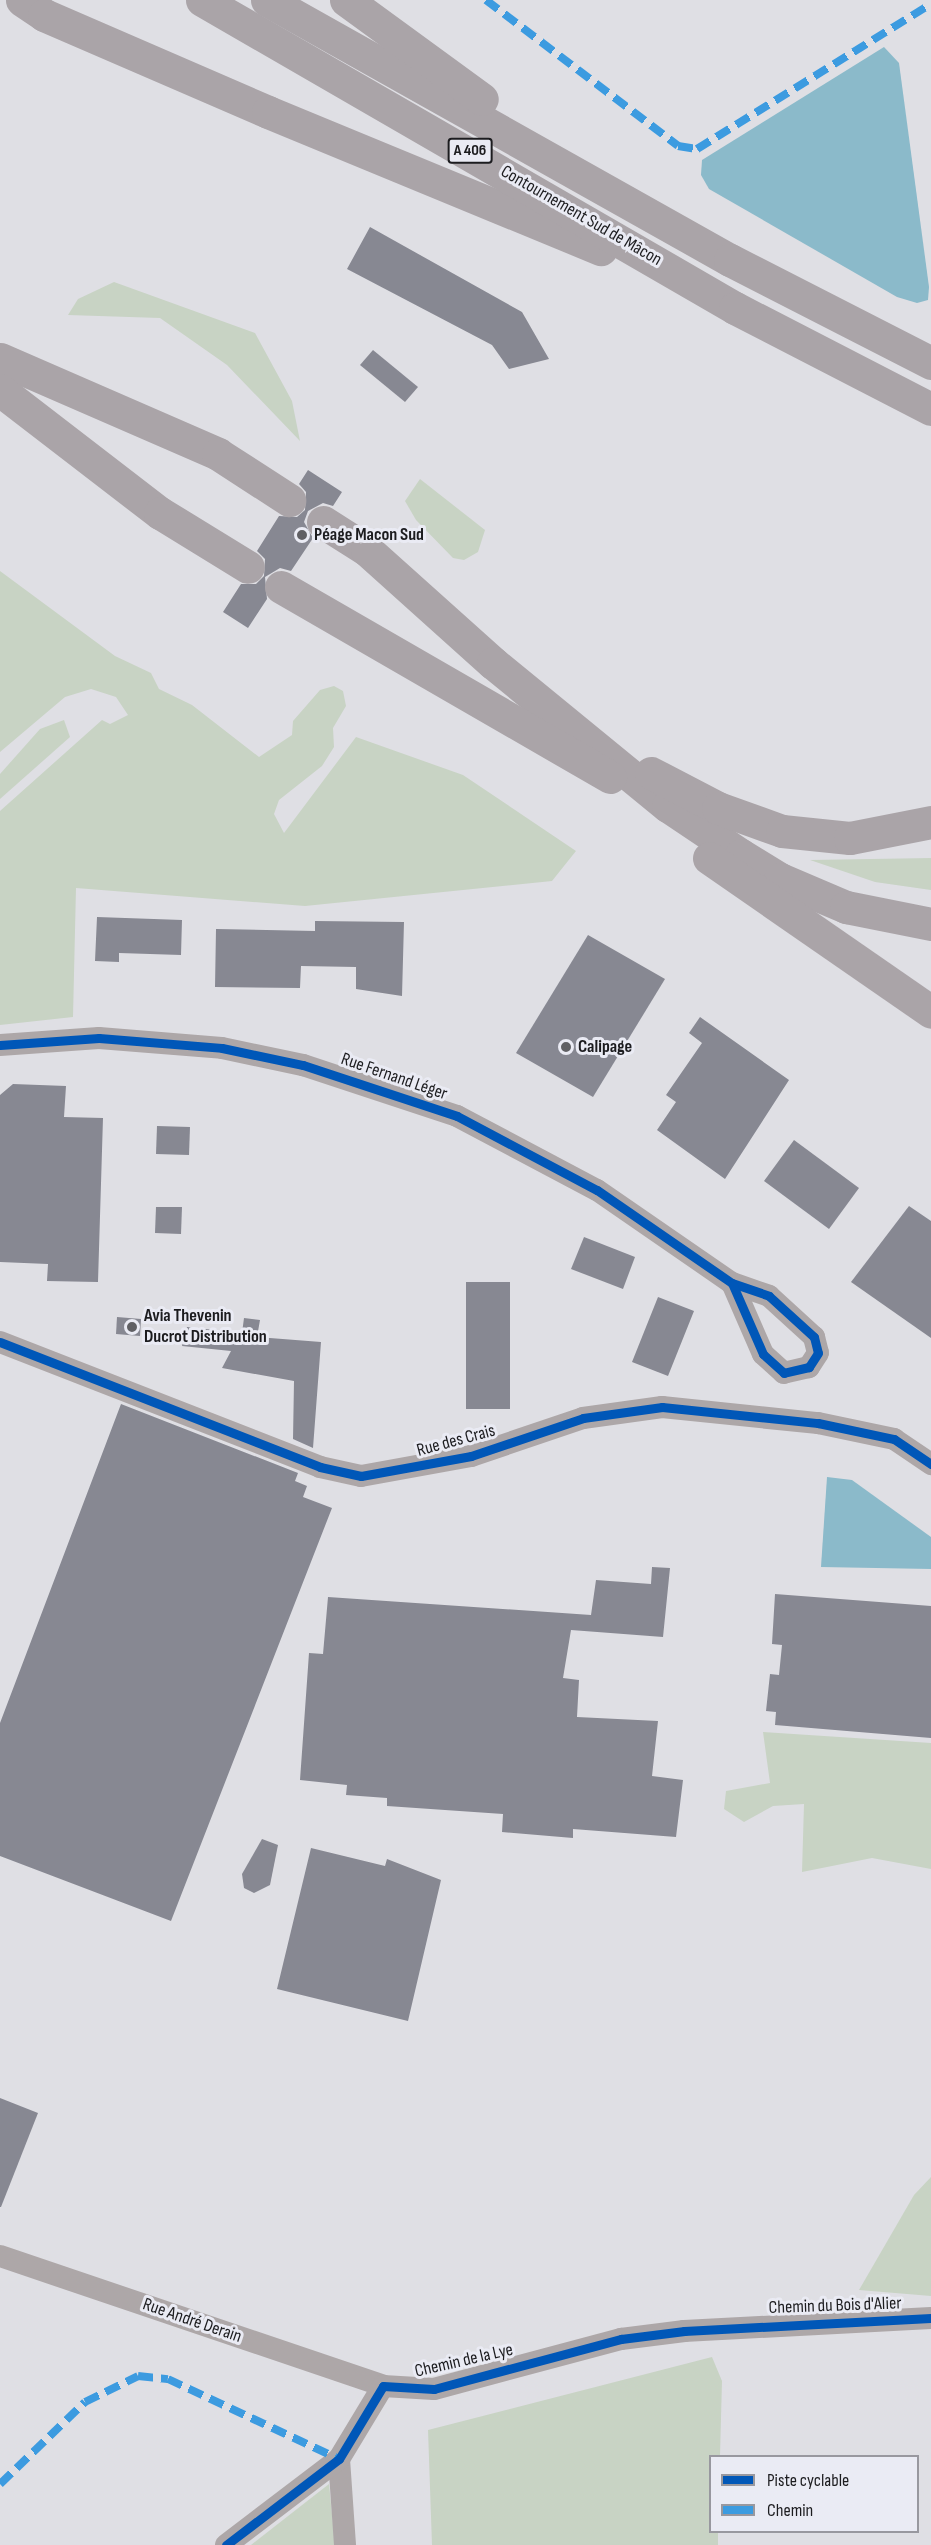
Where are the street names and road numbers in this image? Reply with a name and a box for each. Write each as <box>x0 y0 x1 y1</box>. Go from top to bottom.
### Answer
road number: A 406 <box>448 138 492 164</box>
street label: Contournement Sud de Mâcon <box>497 161 665 271</box>
street label: Rue Fernand Léger <box>338 1049 450 1105</box>
street label: Rue des Crais <box>414 1420 498 1462</box>
street label: Chemin du Bois d'Alier <box>768 2293 902 2319</box>
street label: Rue André Derain <box>140 2294 244 2348</box>
street label: Chemin de la Lye <box>413 2339 515 2383</box>

